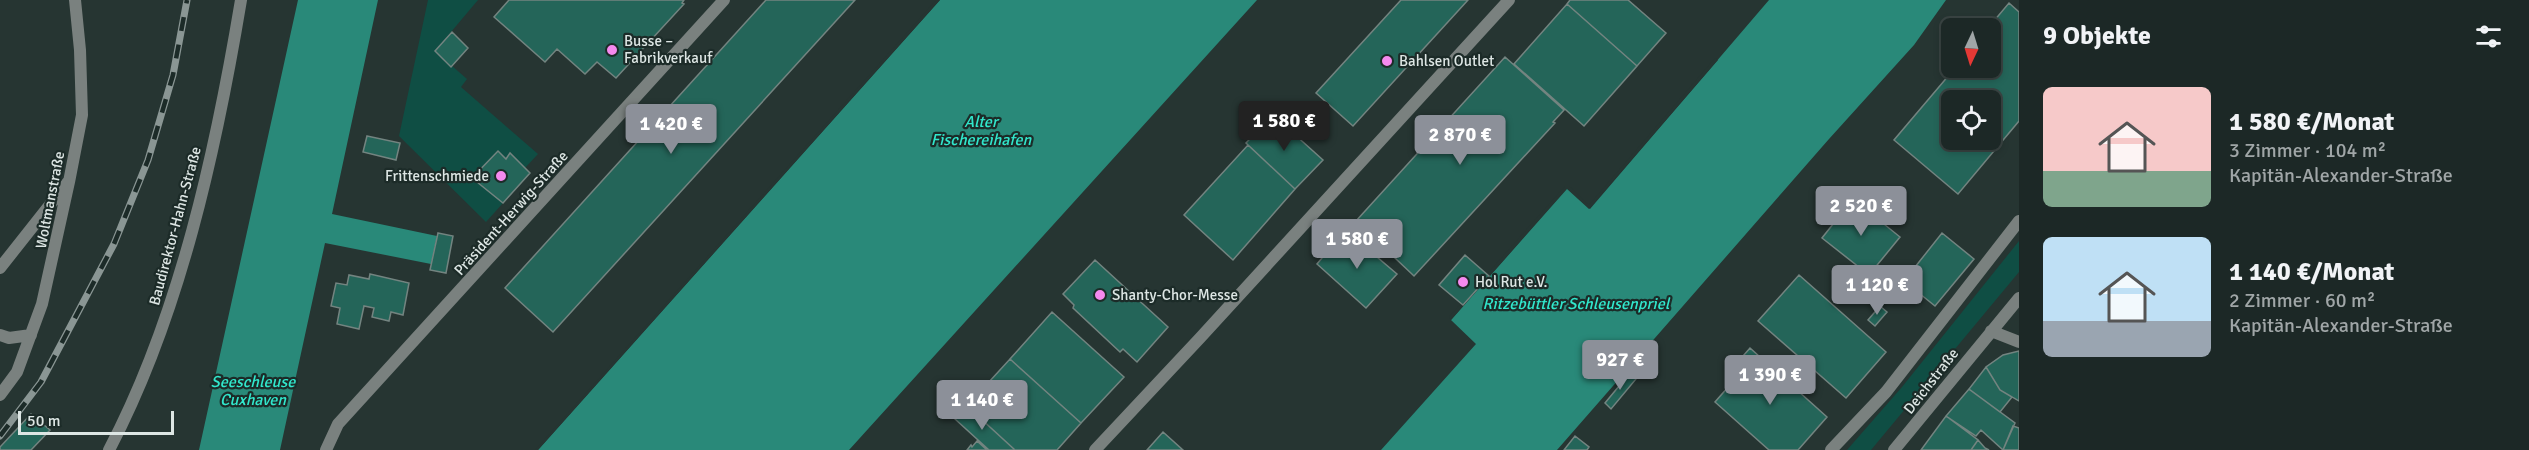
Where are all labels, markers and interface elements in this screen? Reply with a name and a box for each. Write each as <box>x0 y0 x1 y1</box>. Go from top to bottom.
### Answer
north arrow <box>1941 18 2001 78</box>
map controls <box>1941 18 2001 150</box>
text: 9 Objekte <box>2043 20 2151 52</box>
icon: filters <box>2472 20 2505 53</box>
place label: Busse – Fabrikverkauf <box>624 32 713 67</box>
marker: Busse – Fabrikverkauf <box>605 43 619 57</box>
place label: Bahlsen Outlet <box>1399 52 1494 70</box>
marker: Bahlsen Outlet <box>1380 54 1394 68</box>
button: locate <box>1941 90 2001 150</box>
pin: 1 580 € <box>1229 101 1339 152</box>
pin: 1 420 € <box>616 104 726 155</box>
text: 1 580 €/Monat <box>2229 106 2394 138</box>
text: 1 580 € <box>1253 108 1315 133</box>
text: 1 420 € <box>640 111 702 136</box>
icon: home <box>2091 111 2163 183</box>
water label: Alter Fischereihafen <box>931 112 1033 150</box>
pin: 2 870 € <box>1405 115 1515 166</box>
text: 2 870 € <box>1429 122 1491 147</box>
text: 3 Zimmer · 104 m² <box>2229 138 2386 163</box>
street label: Baudirektor-Hahn-Straße <box>145 145 205 307</box>
street label: Präsident-Herwig-Straße <box>450 147 572 279</box>
street label: Woltmanstraße <box>32 150 68 250</box>
text: Kapitän-Alexander-Straße <box>2229 163 2453 188</box>
place label: Frittenschmiede <box>385 167 489 185</box>
marker: Frittenschmiede <box>494 169 508 183</box>
pin: 2 520 € <box>1806 186 1916 237</box>
text: 2 520 € <box>1830 193 1892 218</box>
pin: 1 580 € <box>1302 219 1412 270</box>
text: 1 580 € <box>1326 226 1388 251</box>
text: 1 140 €/Monat <box>2229 256 2394 288</box>
icon: home <box>2091 261 2163 333</box>
pin: 1 120 € <box>1822 265 1932 316</box>
text: 1 120 € <box>1846 272 1908 297</box>
place label: Hol Rut e.V. <box>1475 273 1547 291</box>
marker: Hol Rut e.V. <box>1456 275 1470 289</box>
place label: Shanty-Chor-Messe <box>1112 286 1238 304</box>
marker: Shanty-Chor-Messe <box>1093 288 1107 302</box>
text: 2 Zimmer · 60 m² <box>2229 288 2375 313</box>
water label: Ritzebüttler Schleusenpriel <box>1483 294 1671 314</box>
text: Kapitän-Alexander-Straße <box>2229 313 2453 338</box>
pin: 927 € <box>1578 340 1662 391</box>
street label: Deichstraße <box>1900 345 1962 417</box>
text: 927 € <box>1596 347 1644 372</box>
pin: 1 390 € <box>1715 355 1825 406</box>
text: 1 390 € <box>1739 362 1801 387</box>
water label: Seeschleuse Cuxhaven <box>211 372 296 410</box>
pin: 1 140 € <box>927 380 1037 431</box>
text: 1 140 € <box>951 387 1013 412</box>
scale bar <box>18 408 174 436</box>
text: 50 m <box>27 411 61 431</box>

